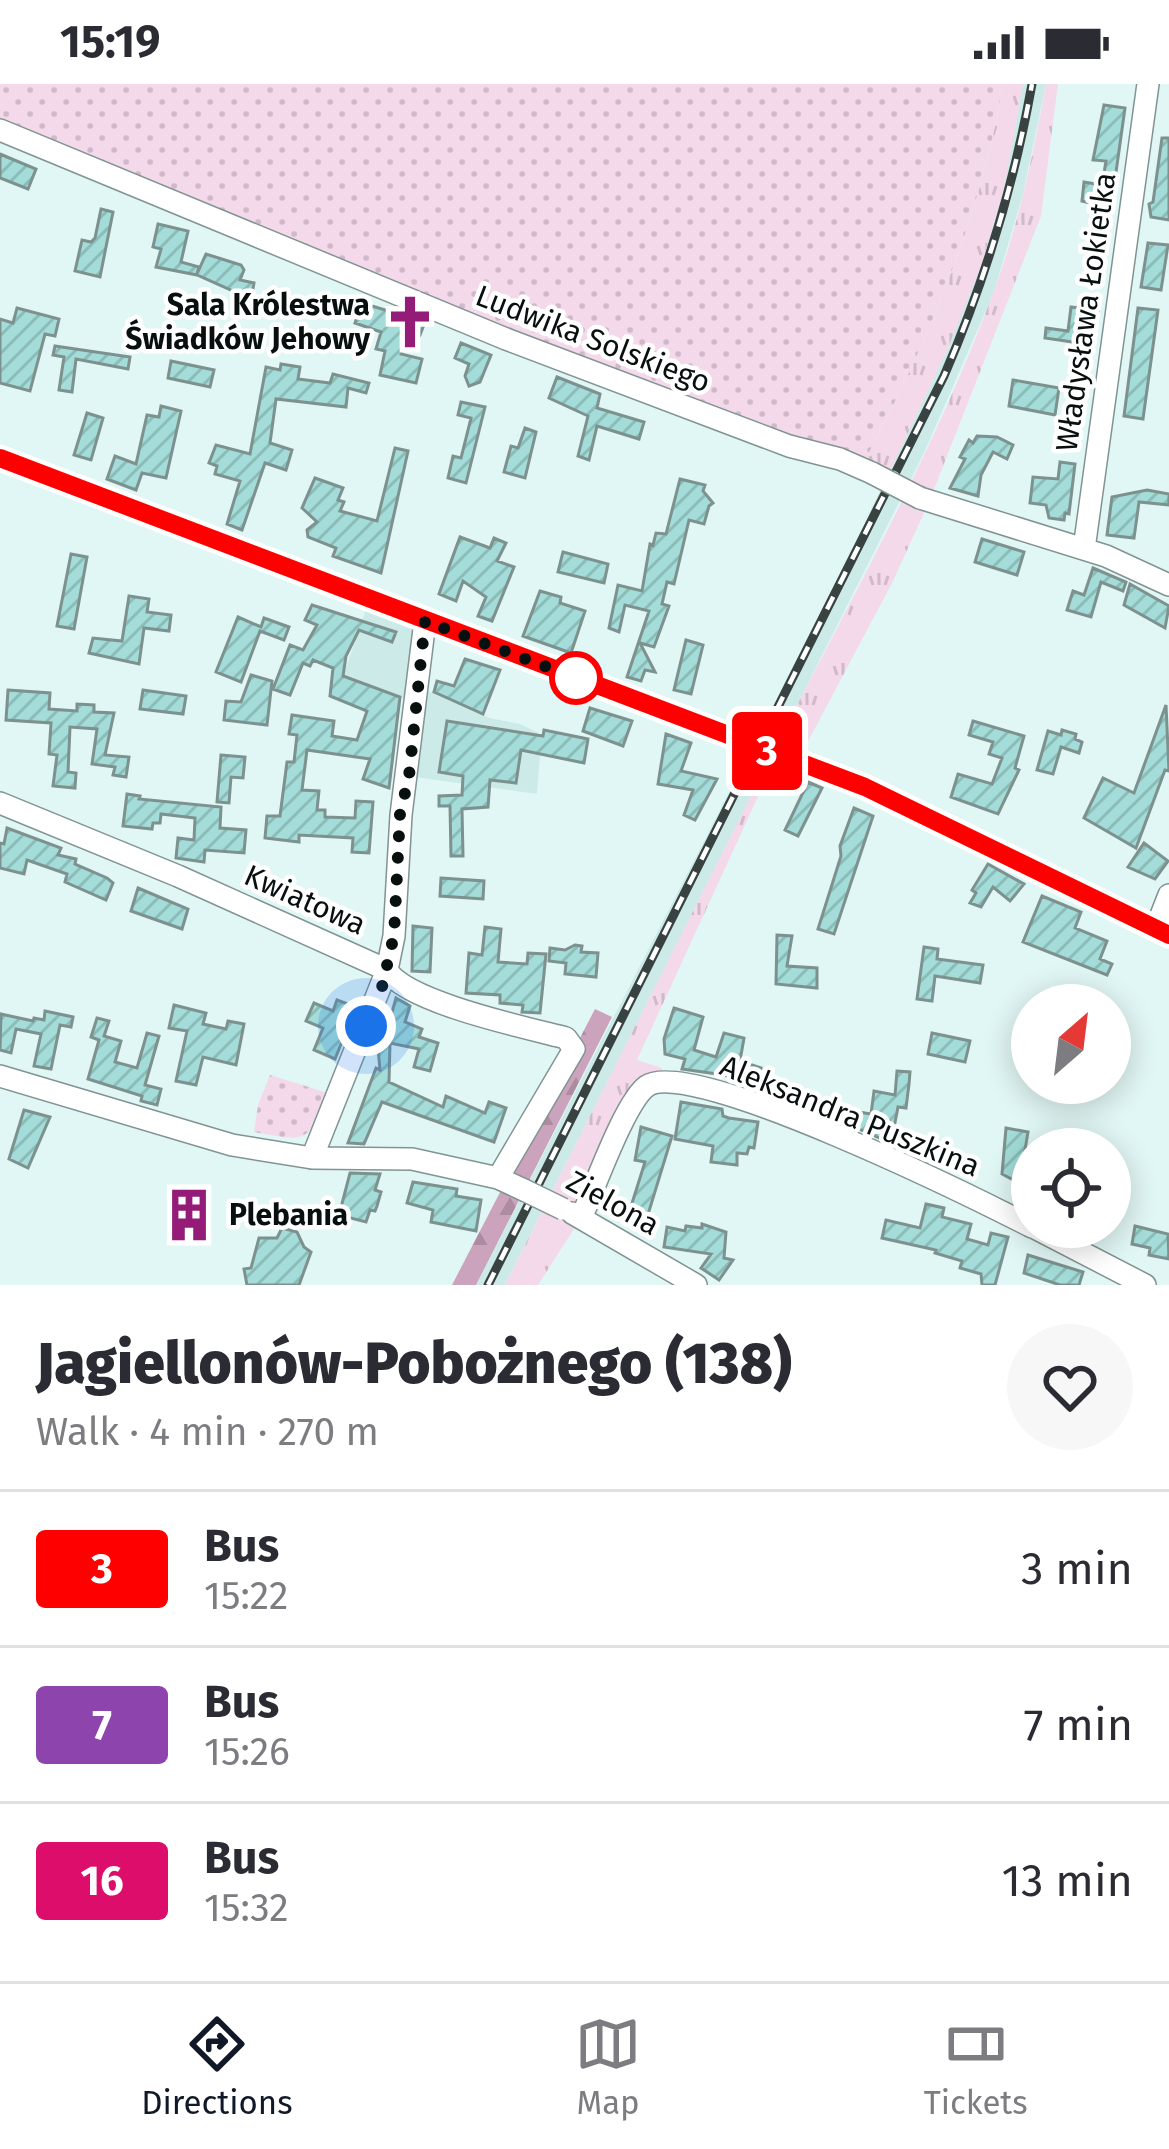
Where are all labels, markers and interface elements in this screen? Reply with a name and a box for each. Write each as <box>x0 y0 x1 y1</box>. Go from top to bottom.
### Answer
text: 15:19 <box>60 15 160 69</box>
street label: Władysława Łokietka <box>1049 170 1123 454</box>
street label: Ludwika Solskiego <box>471 278 715 400</box>
place label: Sala Królestwa Świadków Jehowy <box>125 287 370 357</box>
church icon: Sala Królestwa Świadków Jehowy <box>381 293 439 351</box>
unlabelled marker <box>551 653 601 703</box>
line badge: 3 <box>728 712 806 790</box>
text: 3 <box>756 726 778 776</box>
street label: Kwiatowa <box>239 857 371 943</box>
north arrow <box>1011 984 1131 1104</box>
map controls <box>1011 984 1131 1248</box>
your location <box>336 996 396 1056</box>
street label: Aleksandra Puszkina <box>715 1047 985 1185</box>
button: locate <box>1011 1128 1131 1248</box>
street label: Zielona <box>560 1163 666 1243</box>
building icon: Plebania <box>160 1186 218 1244</box>
place label: Plebania <box>229 1197 348 1233</box>
button: heart <box>1007 1324 1133 1450</box>
text: Jagiellonów-Pobożnego (138) <box>36 1330 792 1398</box>
text: Walk · 4 min · 270 m <box>36 1409 379 1455</box>
text: Bus <box>204 1519 279 1573</box>
text: 3 min <box>1021 1542 1133 1596</box>
text: 3 <box>91 1544 113 1594</box>
text: 15:22 <box>204 1573 288 1619</box>
text: Bus <box>204 1675 279 1729</box>
text: 7 min <box>1023 1698 1133 1752</box>
text: 7 <box>92 1700 112 1750</box>
text: 15:26 <box>204 1729 290 1775</box>
text: Bus <box>204 1831 279 1885</box>
text: 13 min <box>1002 1854 1133 1908</box>
text: 16 <box>80 1856 124 1906</box>
text: 15:32 <box>204 1885 289 1931</box>
tab: Directions <box>141 2011 293 2123</box>
tab: Map <box>575 2011 641 2123</box>
tab: Tickets <box>924 2011 1028 2123</box>

